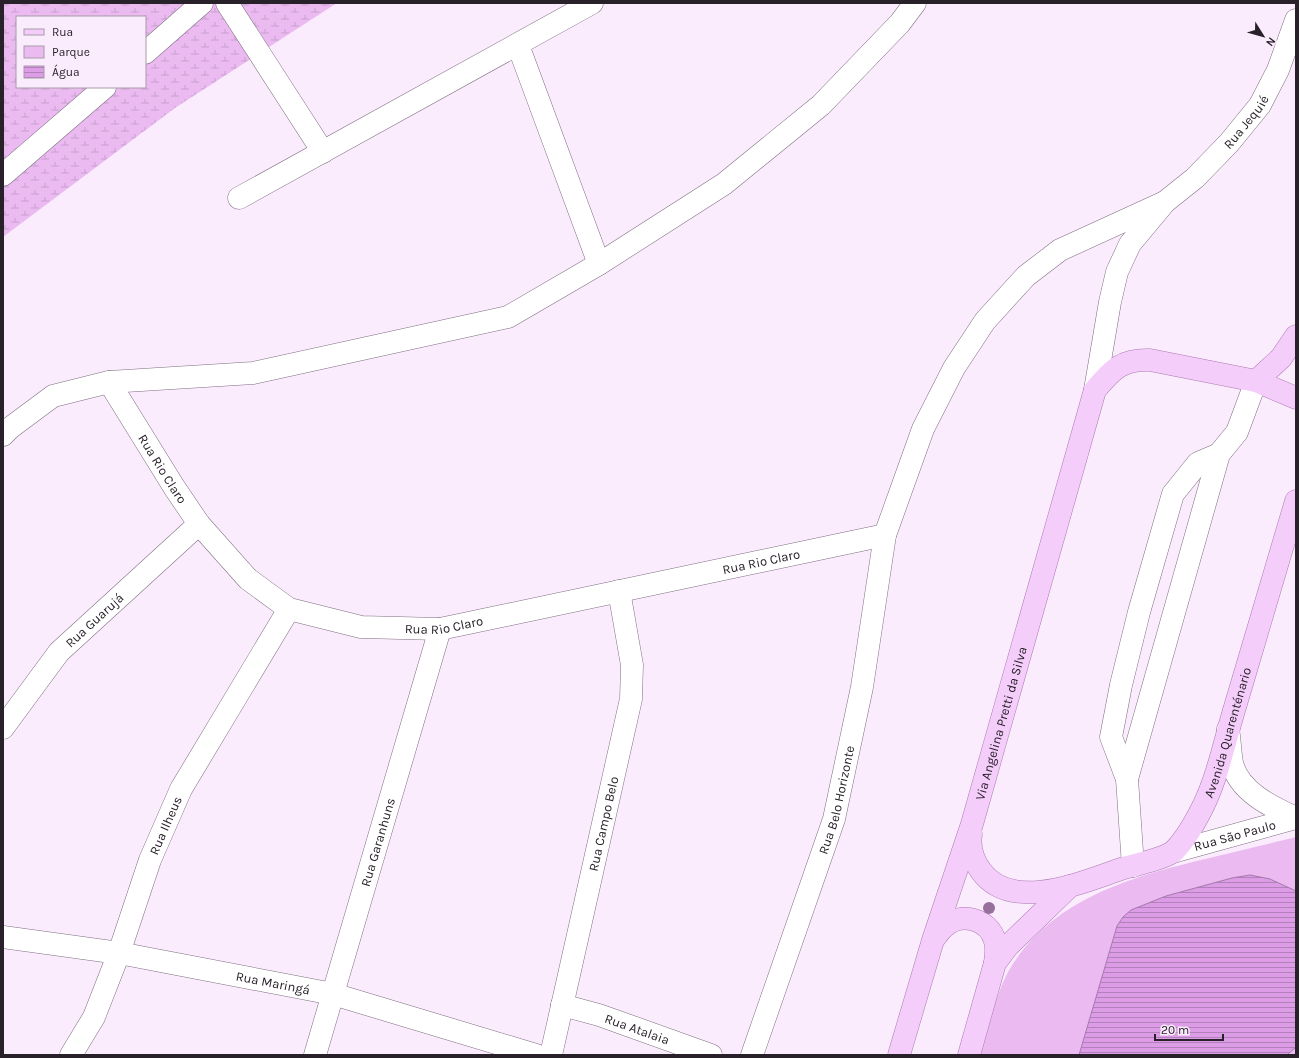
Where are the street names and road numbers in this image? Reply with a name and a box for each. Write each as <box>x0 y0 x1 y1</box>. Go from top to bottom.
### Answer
street label: Rua Jequié <box>1221 92 1272 152</box>
street label: Rua Rio Claro <box>135 432 190 506</box>
street label: Rua Rio Claro <box>721 546 801 577</box>
street label: Rua Guarujá <box>62 590 127 651</box>
street label: Rua Rio Claro <box>405 613 484 637</box>
street label: Via Angelina Pretti da Silva <box>972 645 1030 802</box>
street label: Avenida Quarenténario <box>1201 666 1254 800</box>
street label: Rua Belo Horizonte <box>815 744 857 856</box>
street label: Rua Campo Belo <box>586 775 621 873</box>
street label: Rua Ilheus <box>146 794 185 857</box>
street label: Rua Garanhuns <box>358 796 398 888</box>
street label: Rua São Paulo <box>1192 817 1277 854</box>
street label: Rua Maringá <box>235 969 311 997</box>
street label: Rua Atalaia <box>603 1011 671 1048</box>

